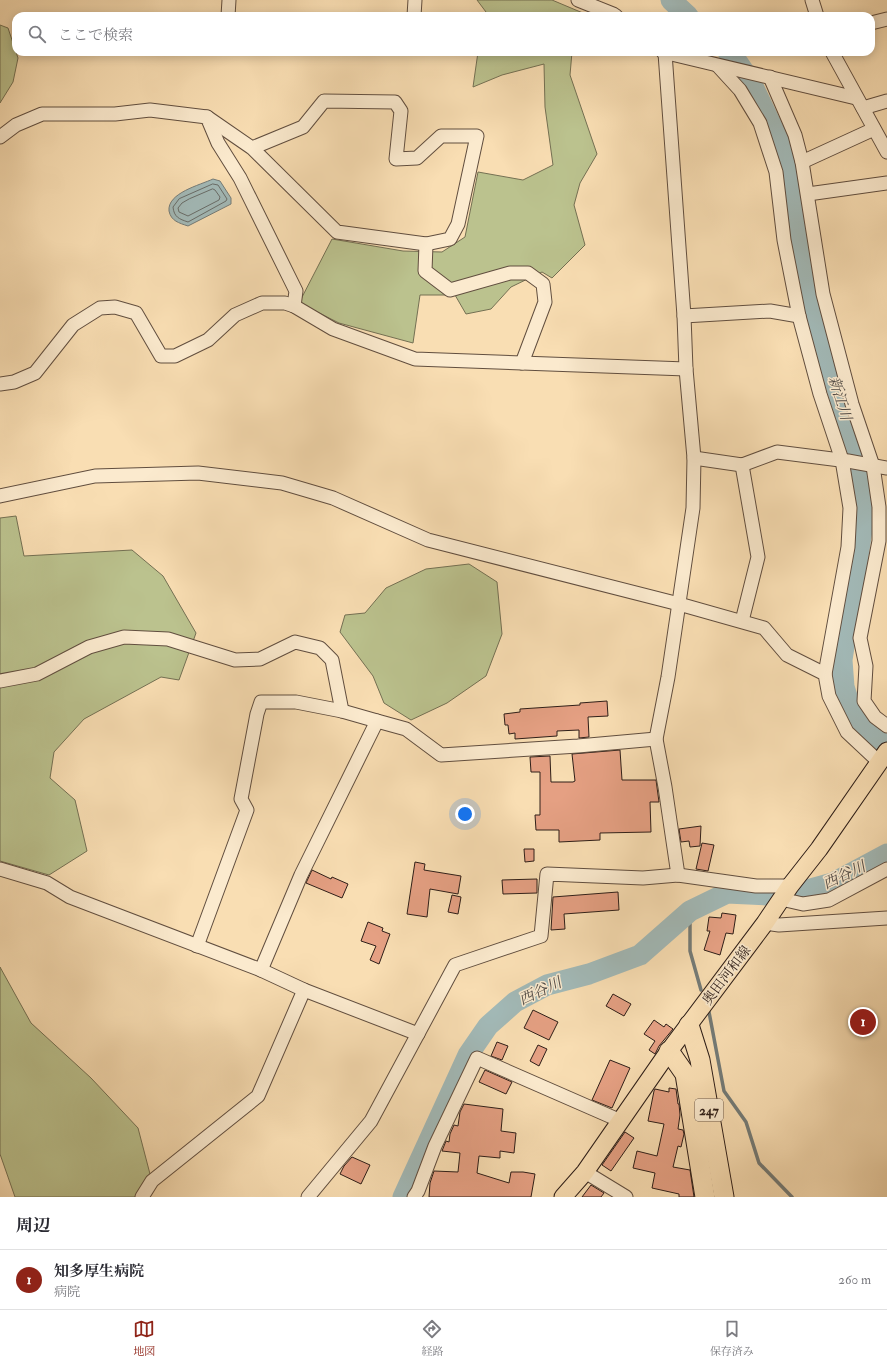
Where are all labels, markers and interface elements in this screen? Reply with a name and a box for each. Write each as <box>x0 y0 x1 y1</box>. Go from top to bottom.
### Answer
search box <box>12 12 875 56</box>
icon: search <box>26 23 48 45</box>
text: ここで検索 <box>58 26 133 45</box>
water label: 新江川 <box>824 374 856 424</box>
your location <box>455 804 475 824</box>
water label: 西谷川 <box>820 856 870 894</box>
street label: 奥田河和線 <box>699 942 754 1008</box>
water label: 西谷川 <box>516 972 566 1010</box>
pin: 1 <box>850 1007 876 1037</box>
road number: 247 <box>695 1099 723 1121</box>
text: 周辺 <box>16 1215 50 1236</box>
text: 知多厚生病院 <box>54 1262 144 1281</box>
text: 1 <box>27 1272 31 1288</box>
text: 260 m <box>838 1272 871 1288</box>
text: 病院 <box>54 1284 80 1300</box>
tab: 地図 <box>133 1318 155 1358</box>
tab: 経路 <box>421 1318 443 1358</box>
tab: 保存済み <box>710 1318 754 1358</box>

